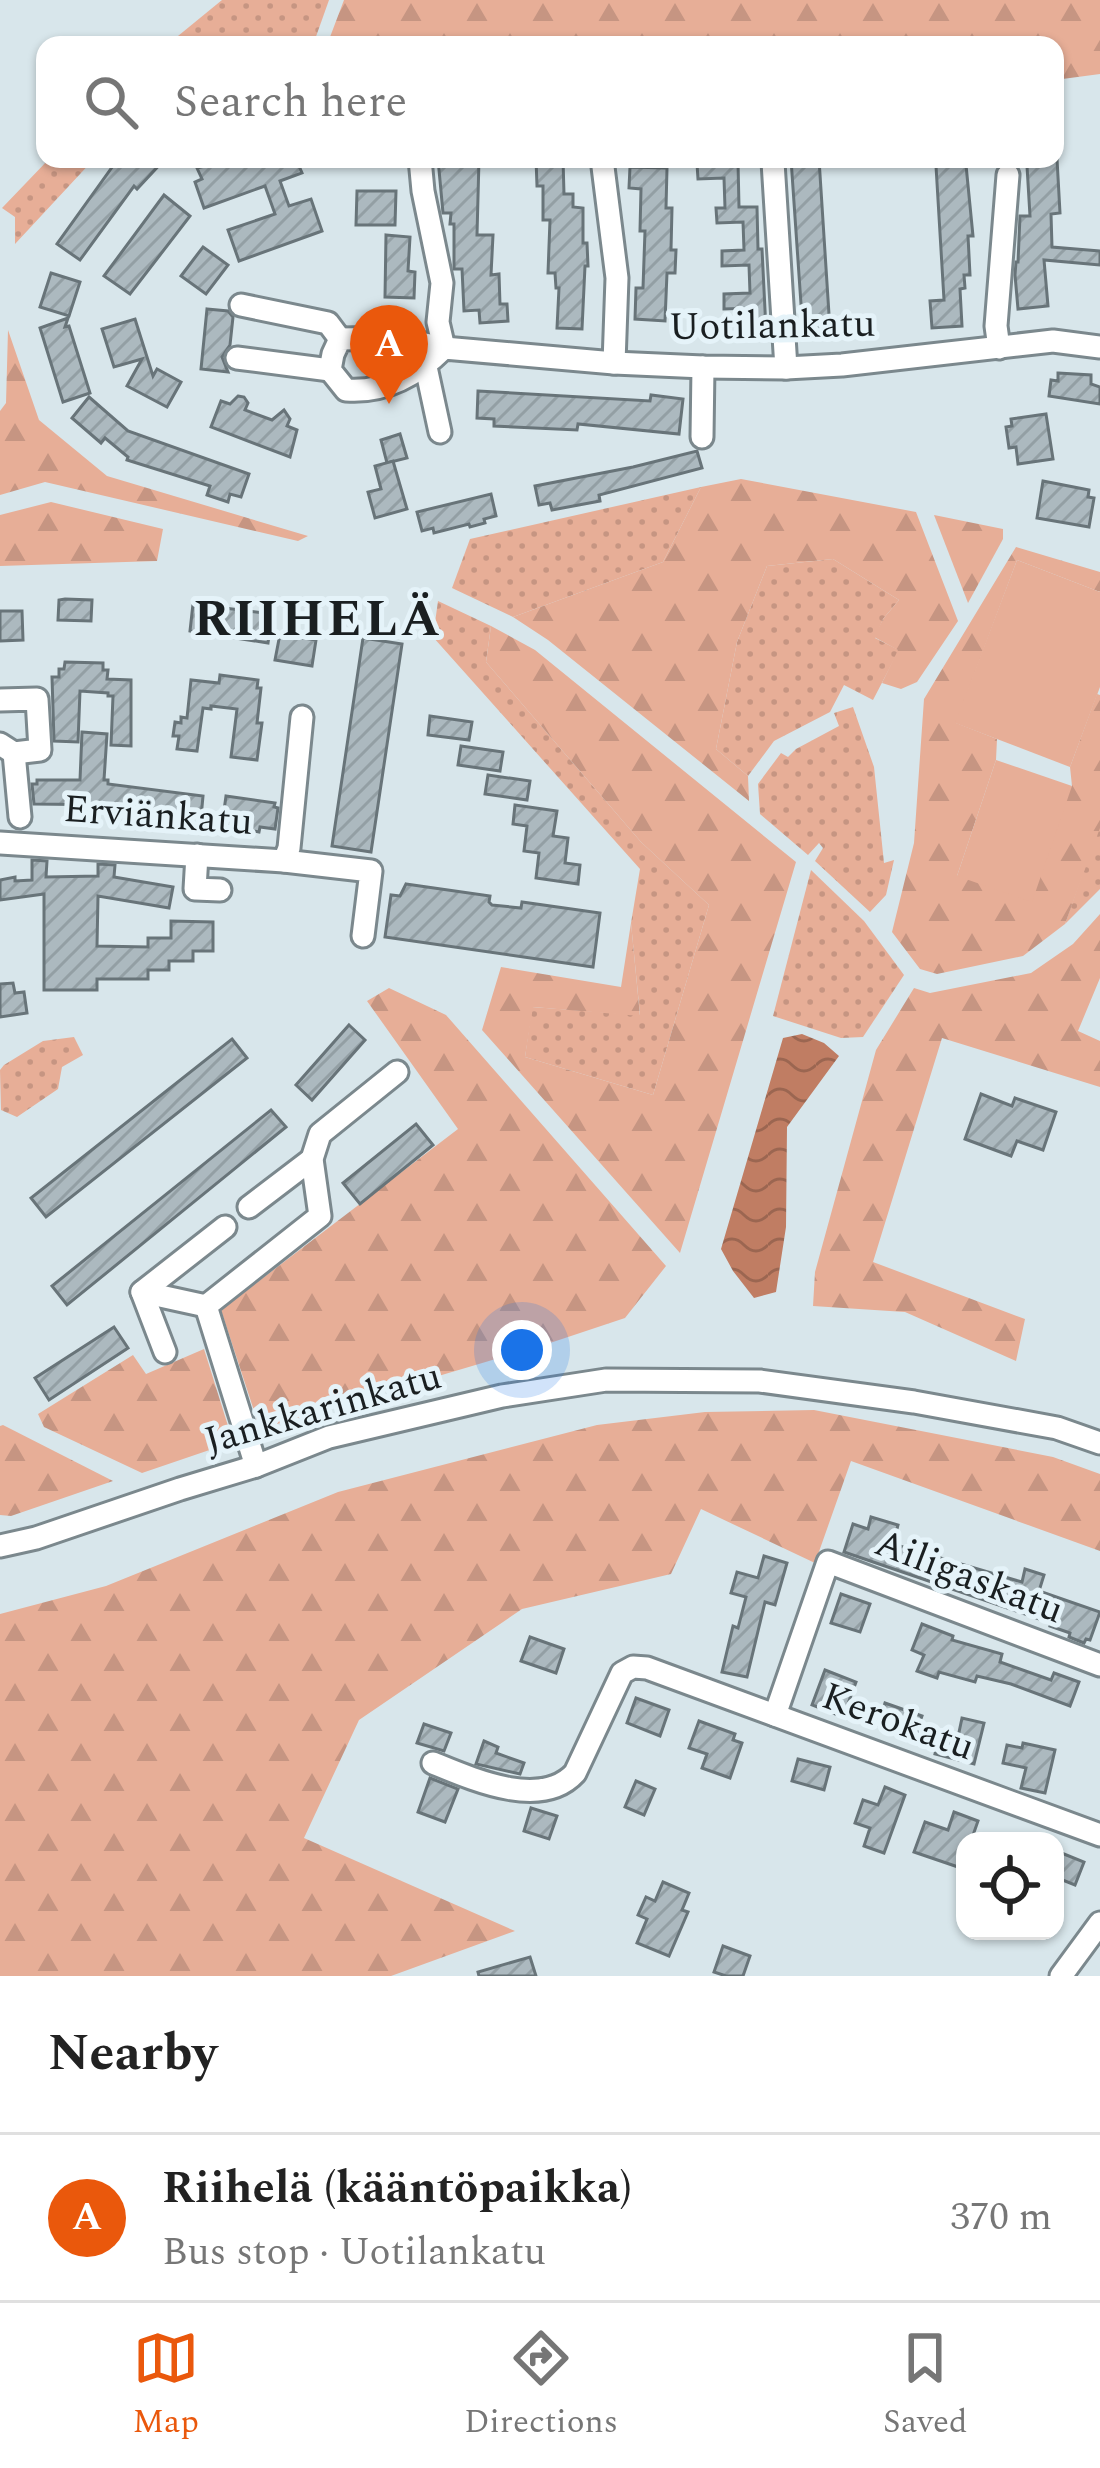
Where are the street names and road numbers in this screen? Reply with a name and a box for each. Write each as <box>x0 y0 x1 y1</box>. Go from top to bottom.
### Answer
street label: Uotilankatu <box>668 295 876 357</box>
street label: Erviänkatu <box>61 780 255 852</box>
street label: Jankkarinkatu <box>198 1347 448 1471</box>
street label: Ailigaskatu <box>866 1514 1072 1640</box>
street label: Kerokatu <box>813 1667 983 1777</box>

